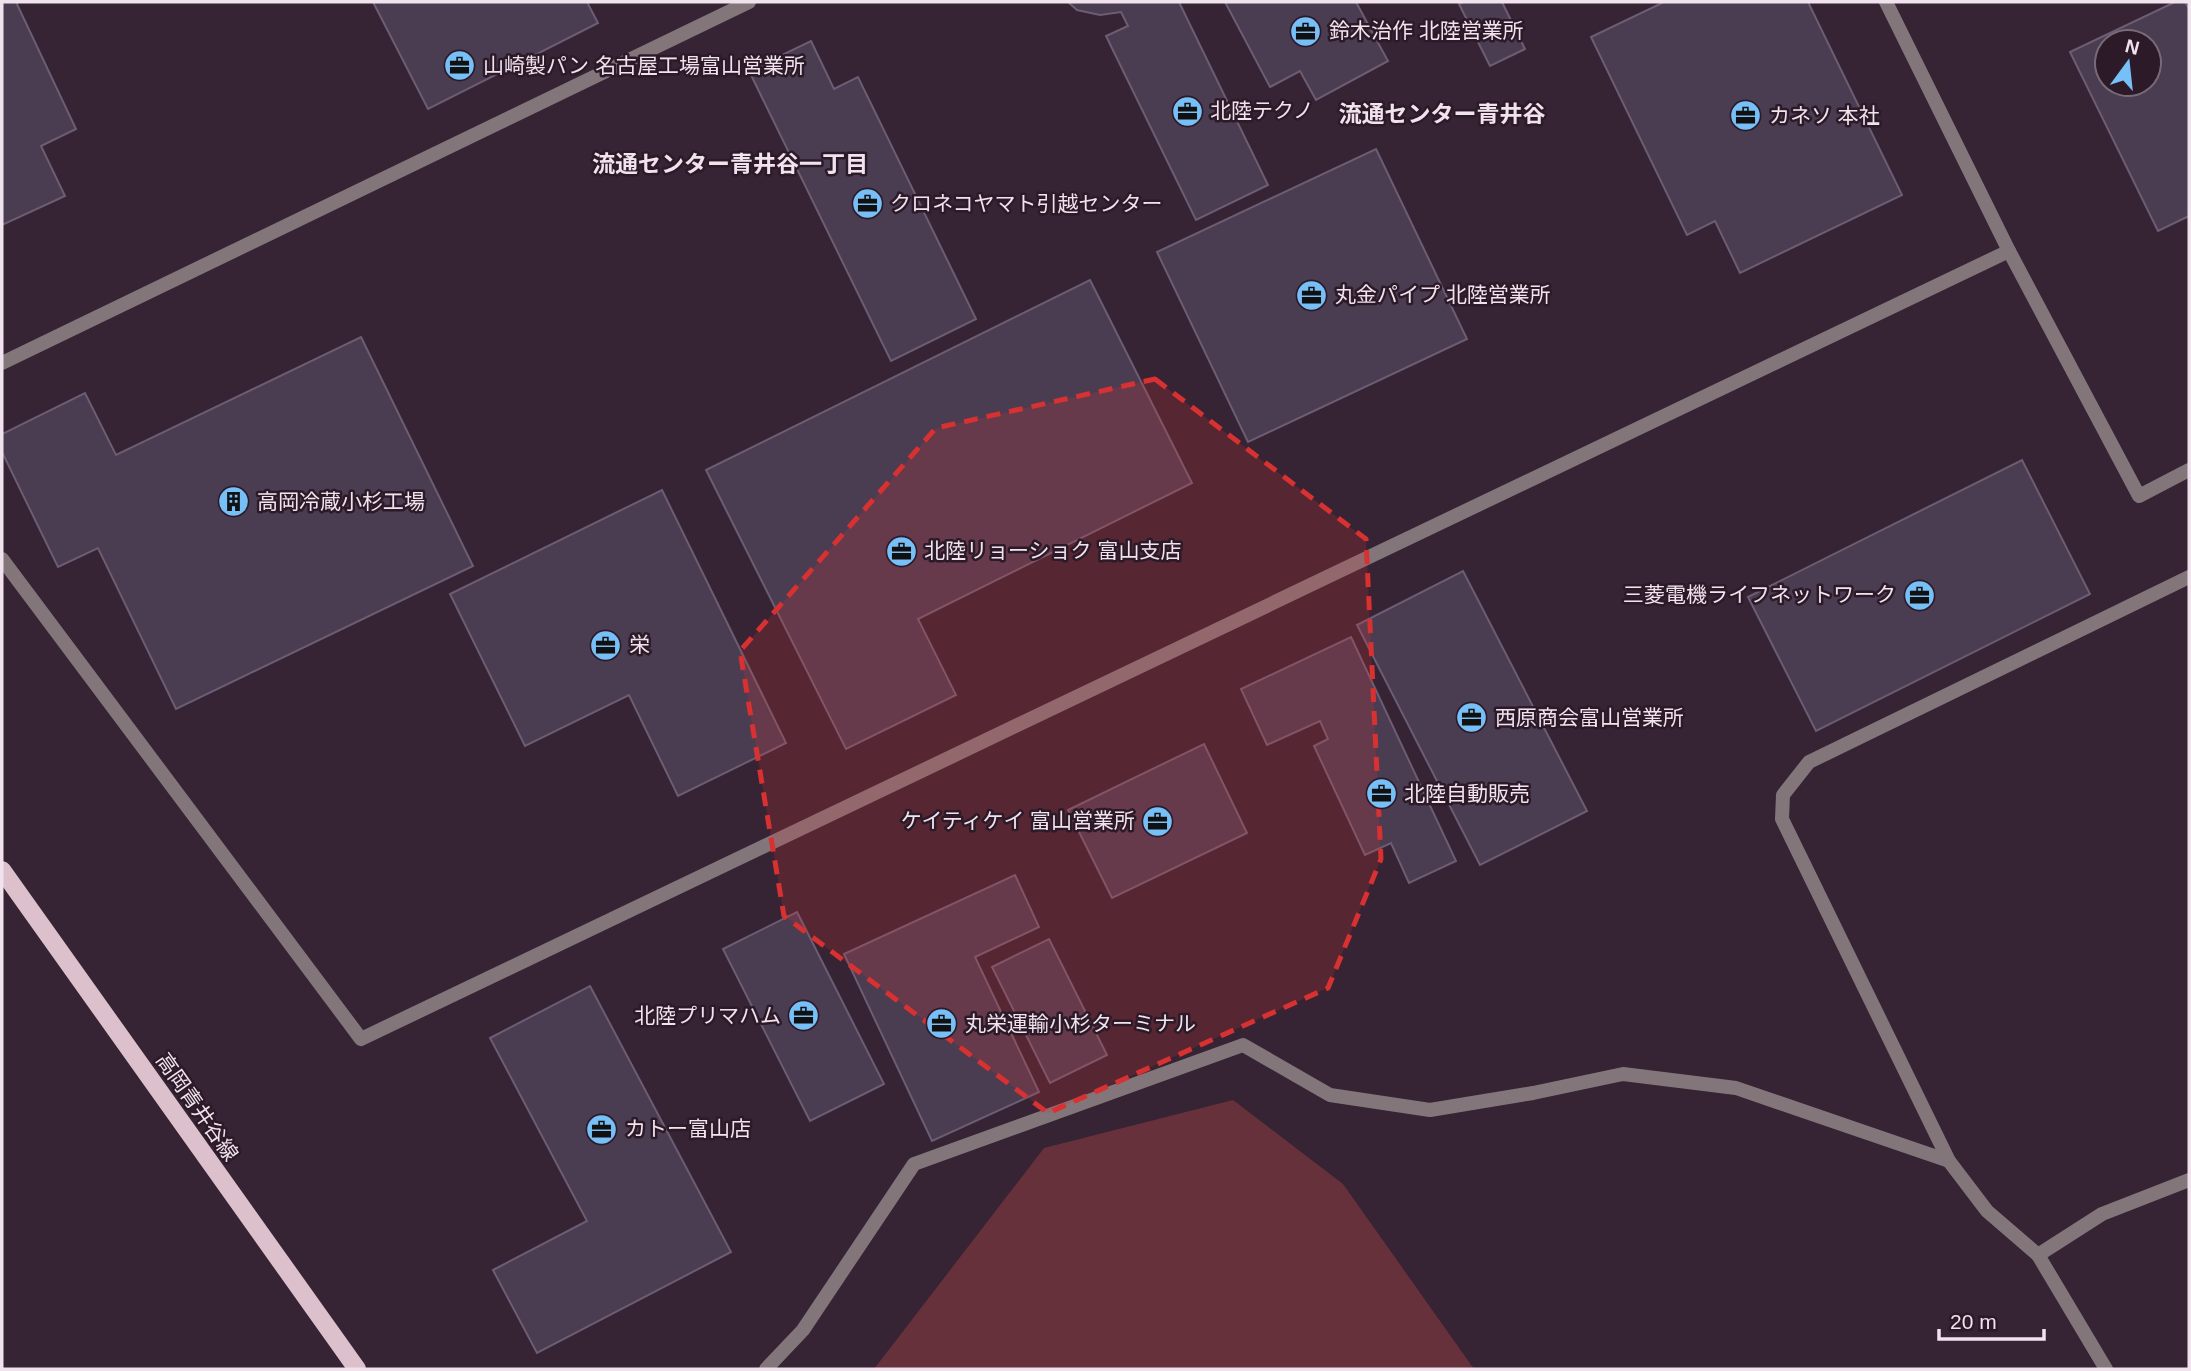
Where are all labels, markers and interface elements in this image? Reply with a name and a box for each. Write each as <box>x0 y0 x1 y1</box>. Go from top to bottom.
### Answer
office icon: 鈴木治作 北陸営業所 <box>1289 14 1323 48</box>
place label: 鈴木治作 北陸営業所 <box>1329 19 1524 42</box>
north arrow <box>2093 28 2163 98</box>
text: N <box>2123 35 2142 59</box>
office icon: 山崎製パン 名古屋工場富山営業所 <box>443 49 477 83</box>
place label: 山崎製パン 名古屋工場富山営業所 <box>483 54 805 77</box>
office icon: 北陸テクノ <box>1170 94 1204 128</box>
place label: 北陸テクノ <box>1210 99 1314 122</box>
office icon: カネソ 本社 <box>1729 99 1763 133</box>
district label: 流通センター青井谷 <box>1339 101 1546 127</box>
place label: カネソ 本社 <box>1769 104 1880 127</box>
district label: 流通センター青井谷一丁目 <box>592 151 868 177</box>
office icon: クロネコヤマト引越センター <box>850 187 884 221</box>
place label: クロネコヤマト引越センター <box>890 192 1163 215</box>
office icon: 丸金パイプ 北陸営業所 <box>1295 278 1329 312</box>
place label: 丸金パイプ 北陸営業所 <box>1335 283 1551 306</box>
building icon: 高岡冷蔵小杉工場 <box>217 485 251 519</box>
place label: 高岡冷蔵小杉工場 <box>257 490 425 513</box>
office icon: 北陸リョーショク 富山支店 <box>884 534 918 568</box>
place label: 北陸リョーショク 富山支店 <box>924 539 1181 562</box>
office icon: 三菱電機ライフネットワーク <box>1902 578 1936 612</box>
place label: 三菱電機ライフネットワーク <box>1623 583 1896 606</box>
office icon: 栄 <box>589 628 623 662</box>
place label: 栄 <box>629 633 650 656</box>
office icon: 西原商会富山営業所 <box>1455 701 1489 735</box>
place label: 西原商会富山営業所 <box>1495 706 1684 729</box>
office icon: 北陸自動販売 <box>1364 777 1398 811</box>
place label: 北陸自動販売 <box>1404 782 1530 805</box>
office icon: ケイティケイ 富山営業所 <box>1141 804 1175 838</box>
place label: ケイティケイ 富山営業所 <box>901 809 1135 832</box>
office icon: 北陸プリマハム <box>787 999 821 1033</box>
place label: 北陸プリマハム <box>634 1004 781 1027</box>
office icon: 丸栄運輸小杉ターミナル <box>925 1007 959 1041</box>
place label: 丸栄運輸小杉ターミナル <box>965 1012 1196 1035</box>
street label: 高岡青井谷線 <box>152 1049 243 1165</box>
office icon: カトー富山店 <box>585 1112 619 1146</box>
place label: カトー富山店 <box>625 1117 751 1140</box>
scale bar <box>1939 1298 2044 1342</box>
text: 20 m <box>1950 1310 1997 1333</box>

